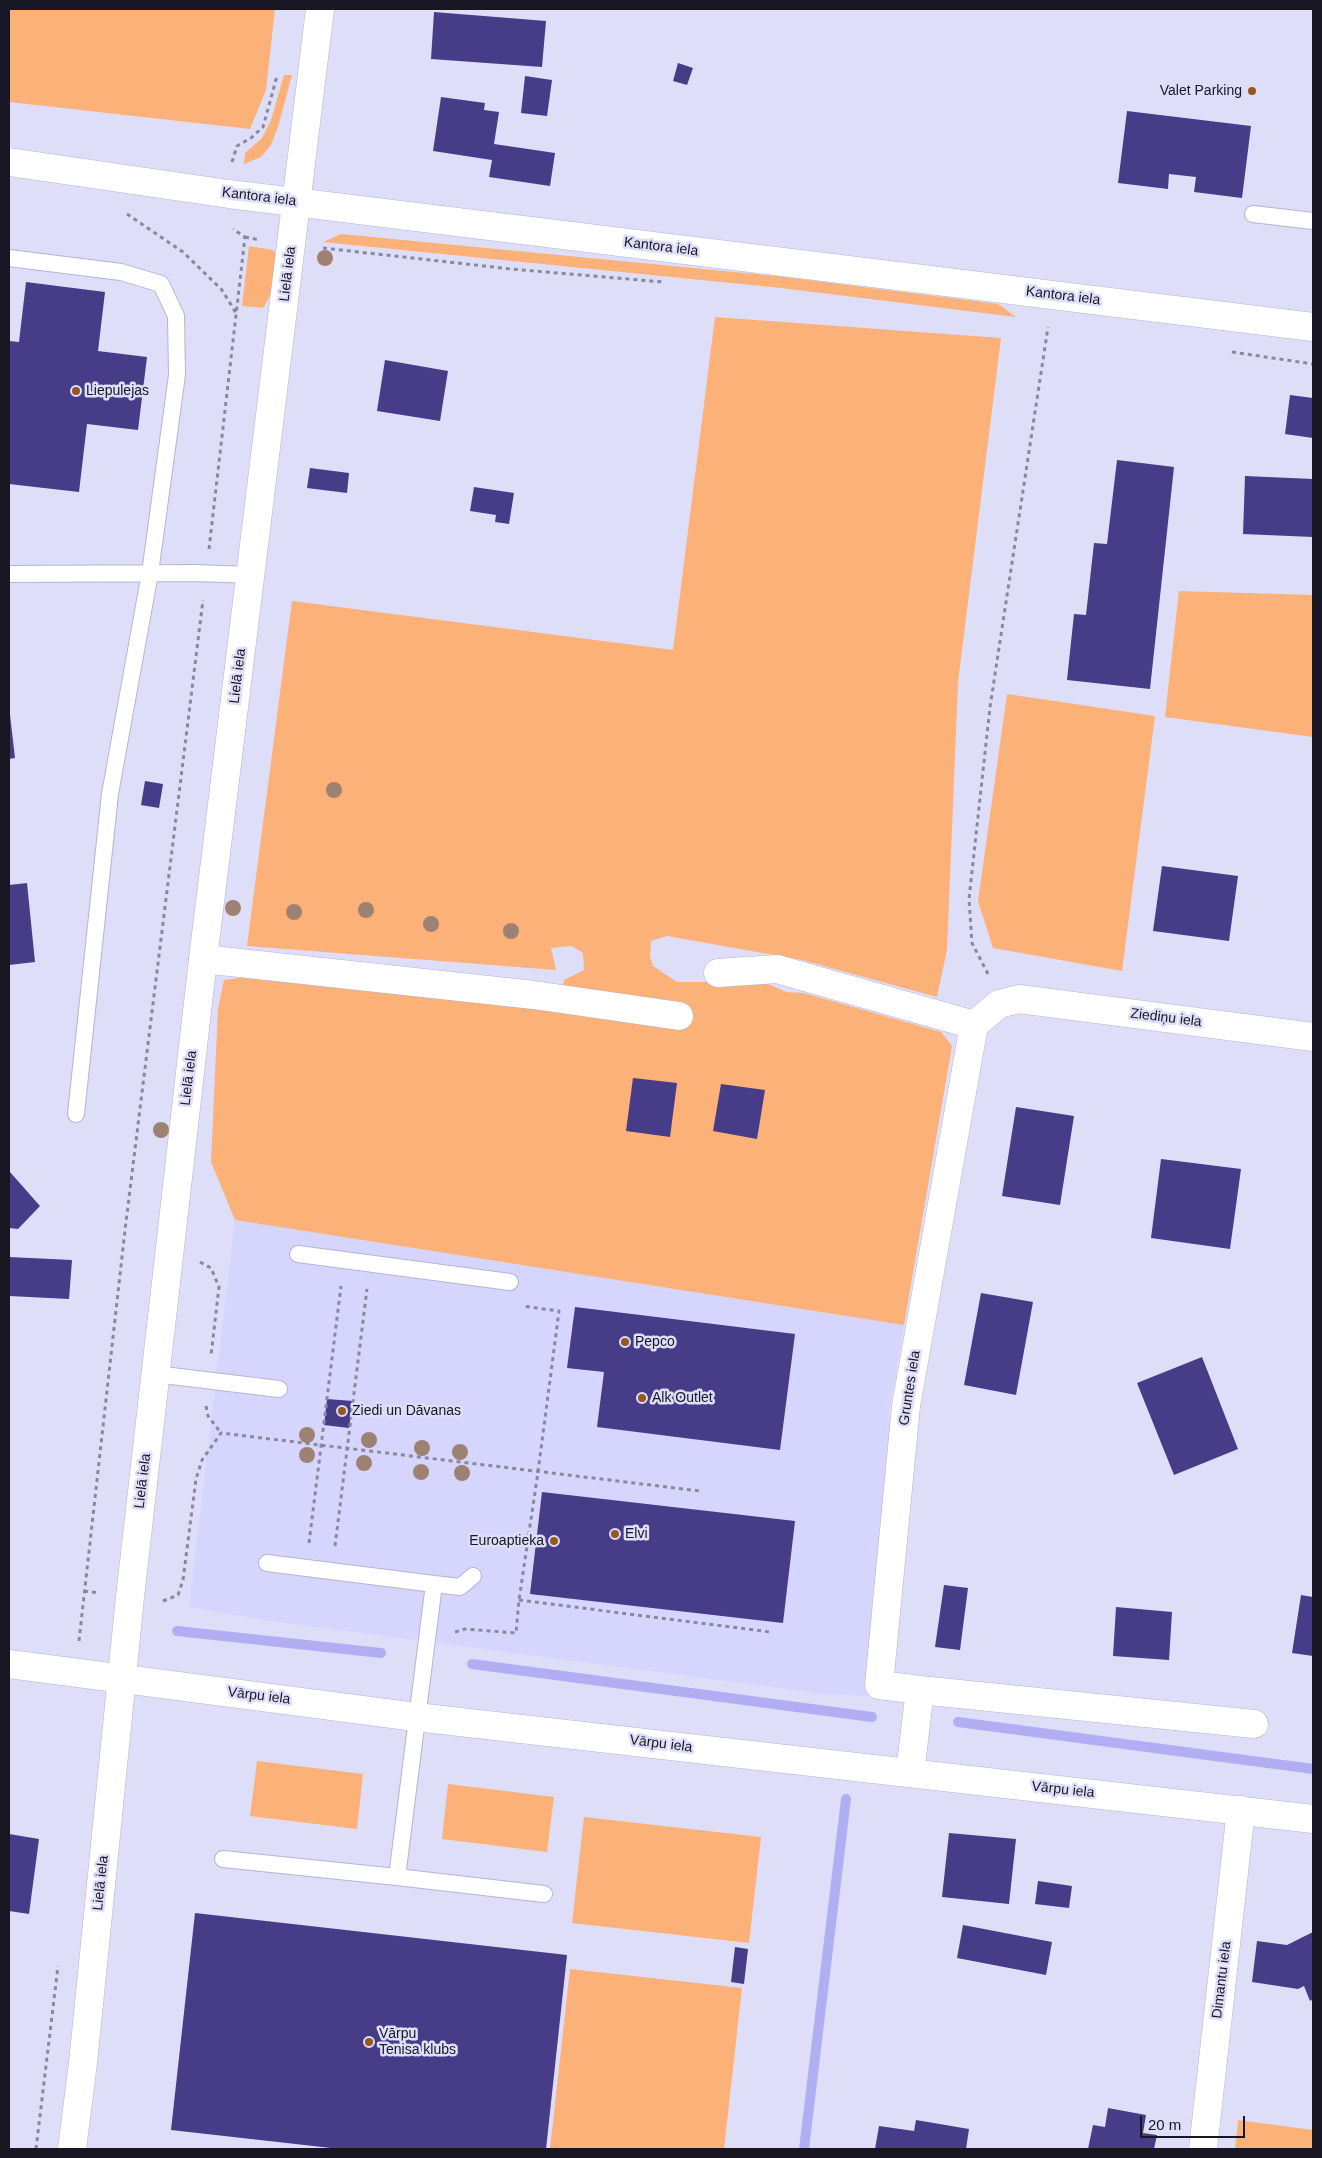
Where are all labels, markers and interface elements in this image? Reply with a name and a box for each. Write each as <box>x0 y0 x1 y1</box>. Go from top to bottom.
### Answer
place label: Valet Parking <box>1160 83 1242 99</box>
marker: Valet Parking <box>1246 85 1258 97</box>
street label: Kantora iela <box>221 184 297 210</box>
street label: Kantora iela <box>623 234 699 260</box>
street label: Lielā iela <box>276 246 300 302</box>
street label: Kantora iela <box>1025 283 1101 309</box>
place label: Liepulejas <box>86 383 149 399</box>
marker: Liepulejas <box>70 385 82 397</box>
street label: Lielā iela <box>226 648 250 704</box>
street label: Ziediņu iela <box>1129 1005 1203 1031</box>
street label: Lielā iela <box>177 1050 201 1106</box>
place label: Pepco <box>635 1334 675 1350</box>
marker: Pepco <box>619 1336 631 1348</box>
street label: Gruntes iela <box>896 1349 924 1427</box>
place label: Alk Outlet <box>652 1390 713 1406</box>
marker: Alk Outlet <box>636 1392 648 1404</box>
place label: Ziedi un Dāvanas <box>352 1403 461 1419</box>
marker: Ziedi un Dāvanas <box>336 1405 348 1417</box>
street label: Lielā iela <box>131 1453 155 1509</box>
place label: Elvi <box>625 1526 648 1542</box>
marker: Elvi <box>609 1528 621 1540</box>
place label: Euroaptieka <box>469 1533 544 1549</box>
marker: Euroaptieka <box>548 1535 560 1547</box>
street label: Vārpu iela <box>227 1684 291 1708</box>
street label: Vārpu iela <box>629 1732 693 1756</box>
street label: Vārpu iela <box>1031 1778 1095 1802</box>
street label: Lielā iela <box>90 1855 112 1911</box>
street label: Dimantu iela <box>1209 1940 1235 2020</box>
place label: Vārpu Tenisa klubs <box>379 2026 456 2058</box>
marker: Vārpu Tenisa klubs <box>363 2036 375 2048</box>
scale bar <box>1142 2106 1247 2138</box>
text: 20 m <box>1148 2116 1181 2133</box>

